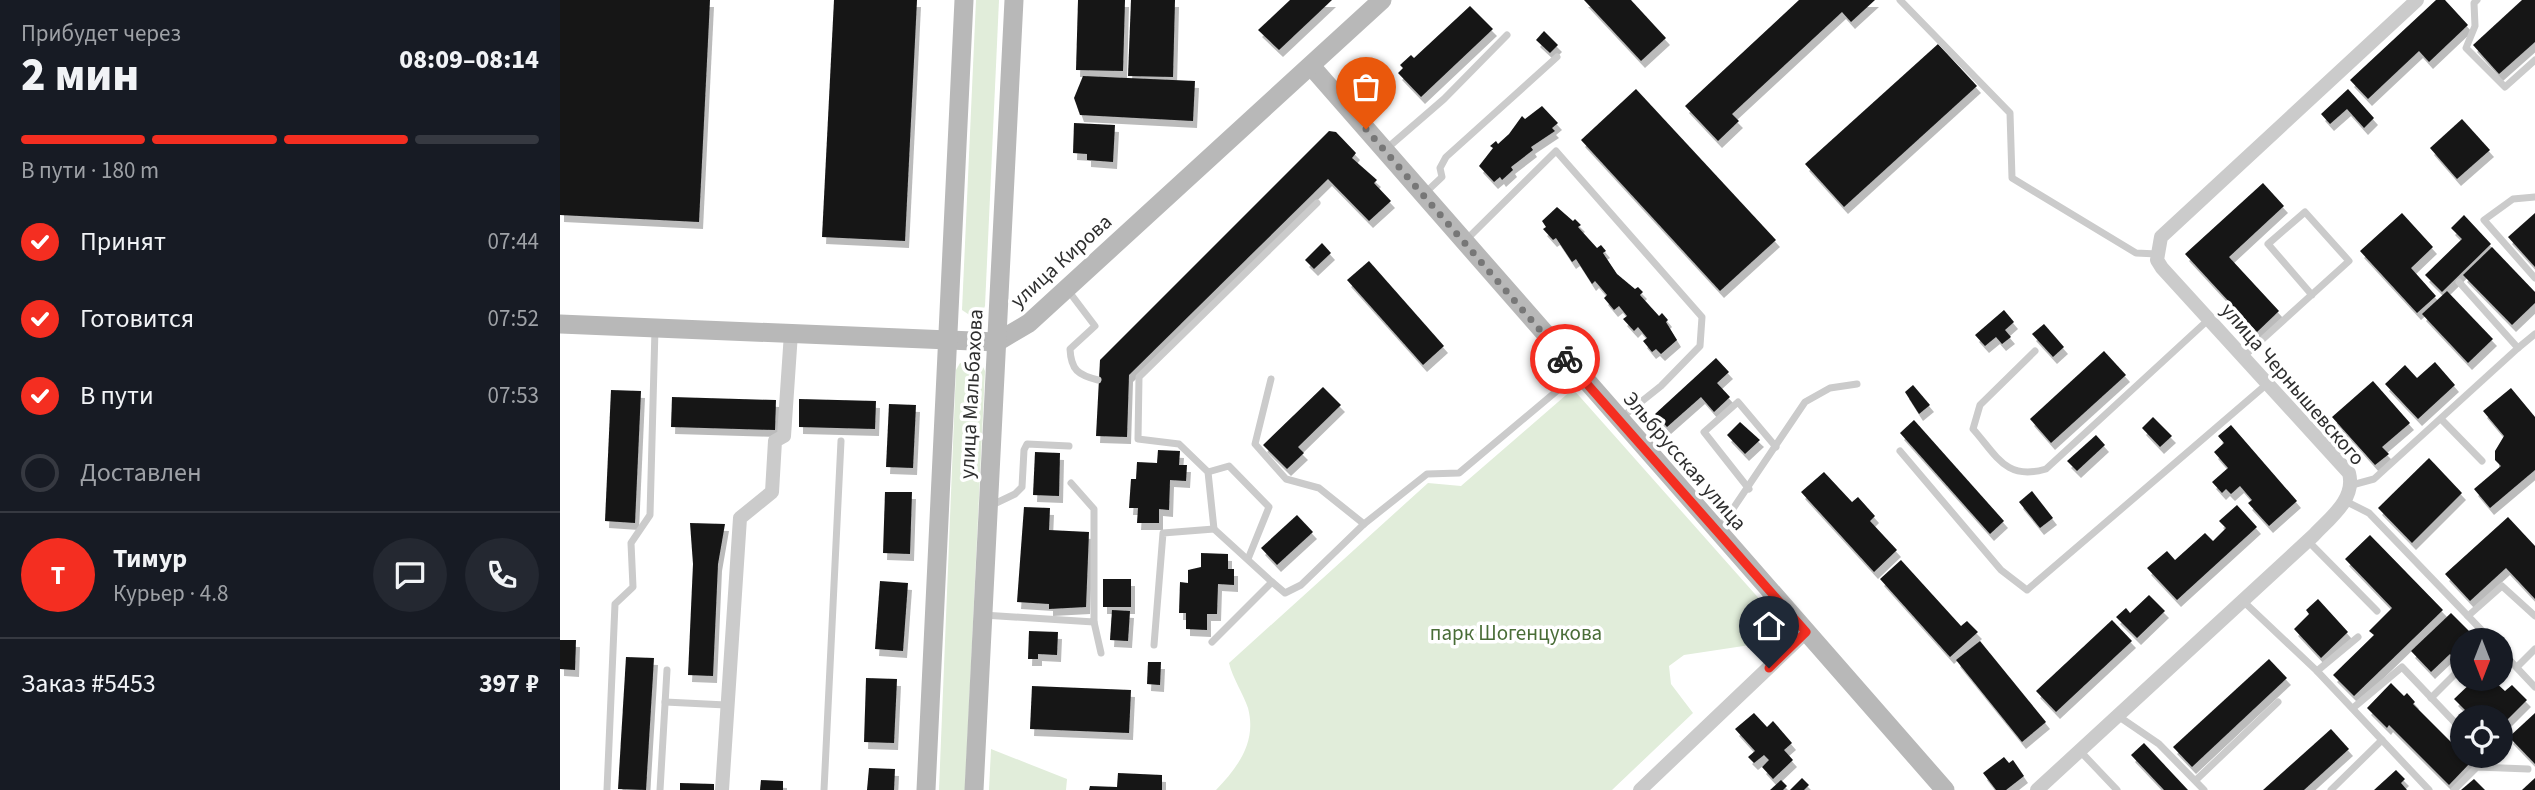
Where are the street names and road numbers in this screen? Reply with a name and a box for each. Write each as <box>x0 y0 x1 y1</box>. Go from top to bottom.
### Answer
street label: улица Кирова <box>1004 207 1118 315</box>
street label: улица Чернышевского <box>2214 296 2372 472</box>
street label: улица Мальбахова <box>952 308 990 480</box>
street label: Эльбрусская улица <box>1616 385 1754 537</box>

